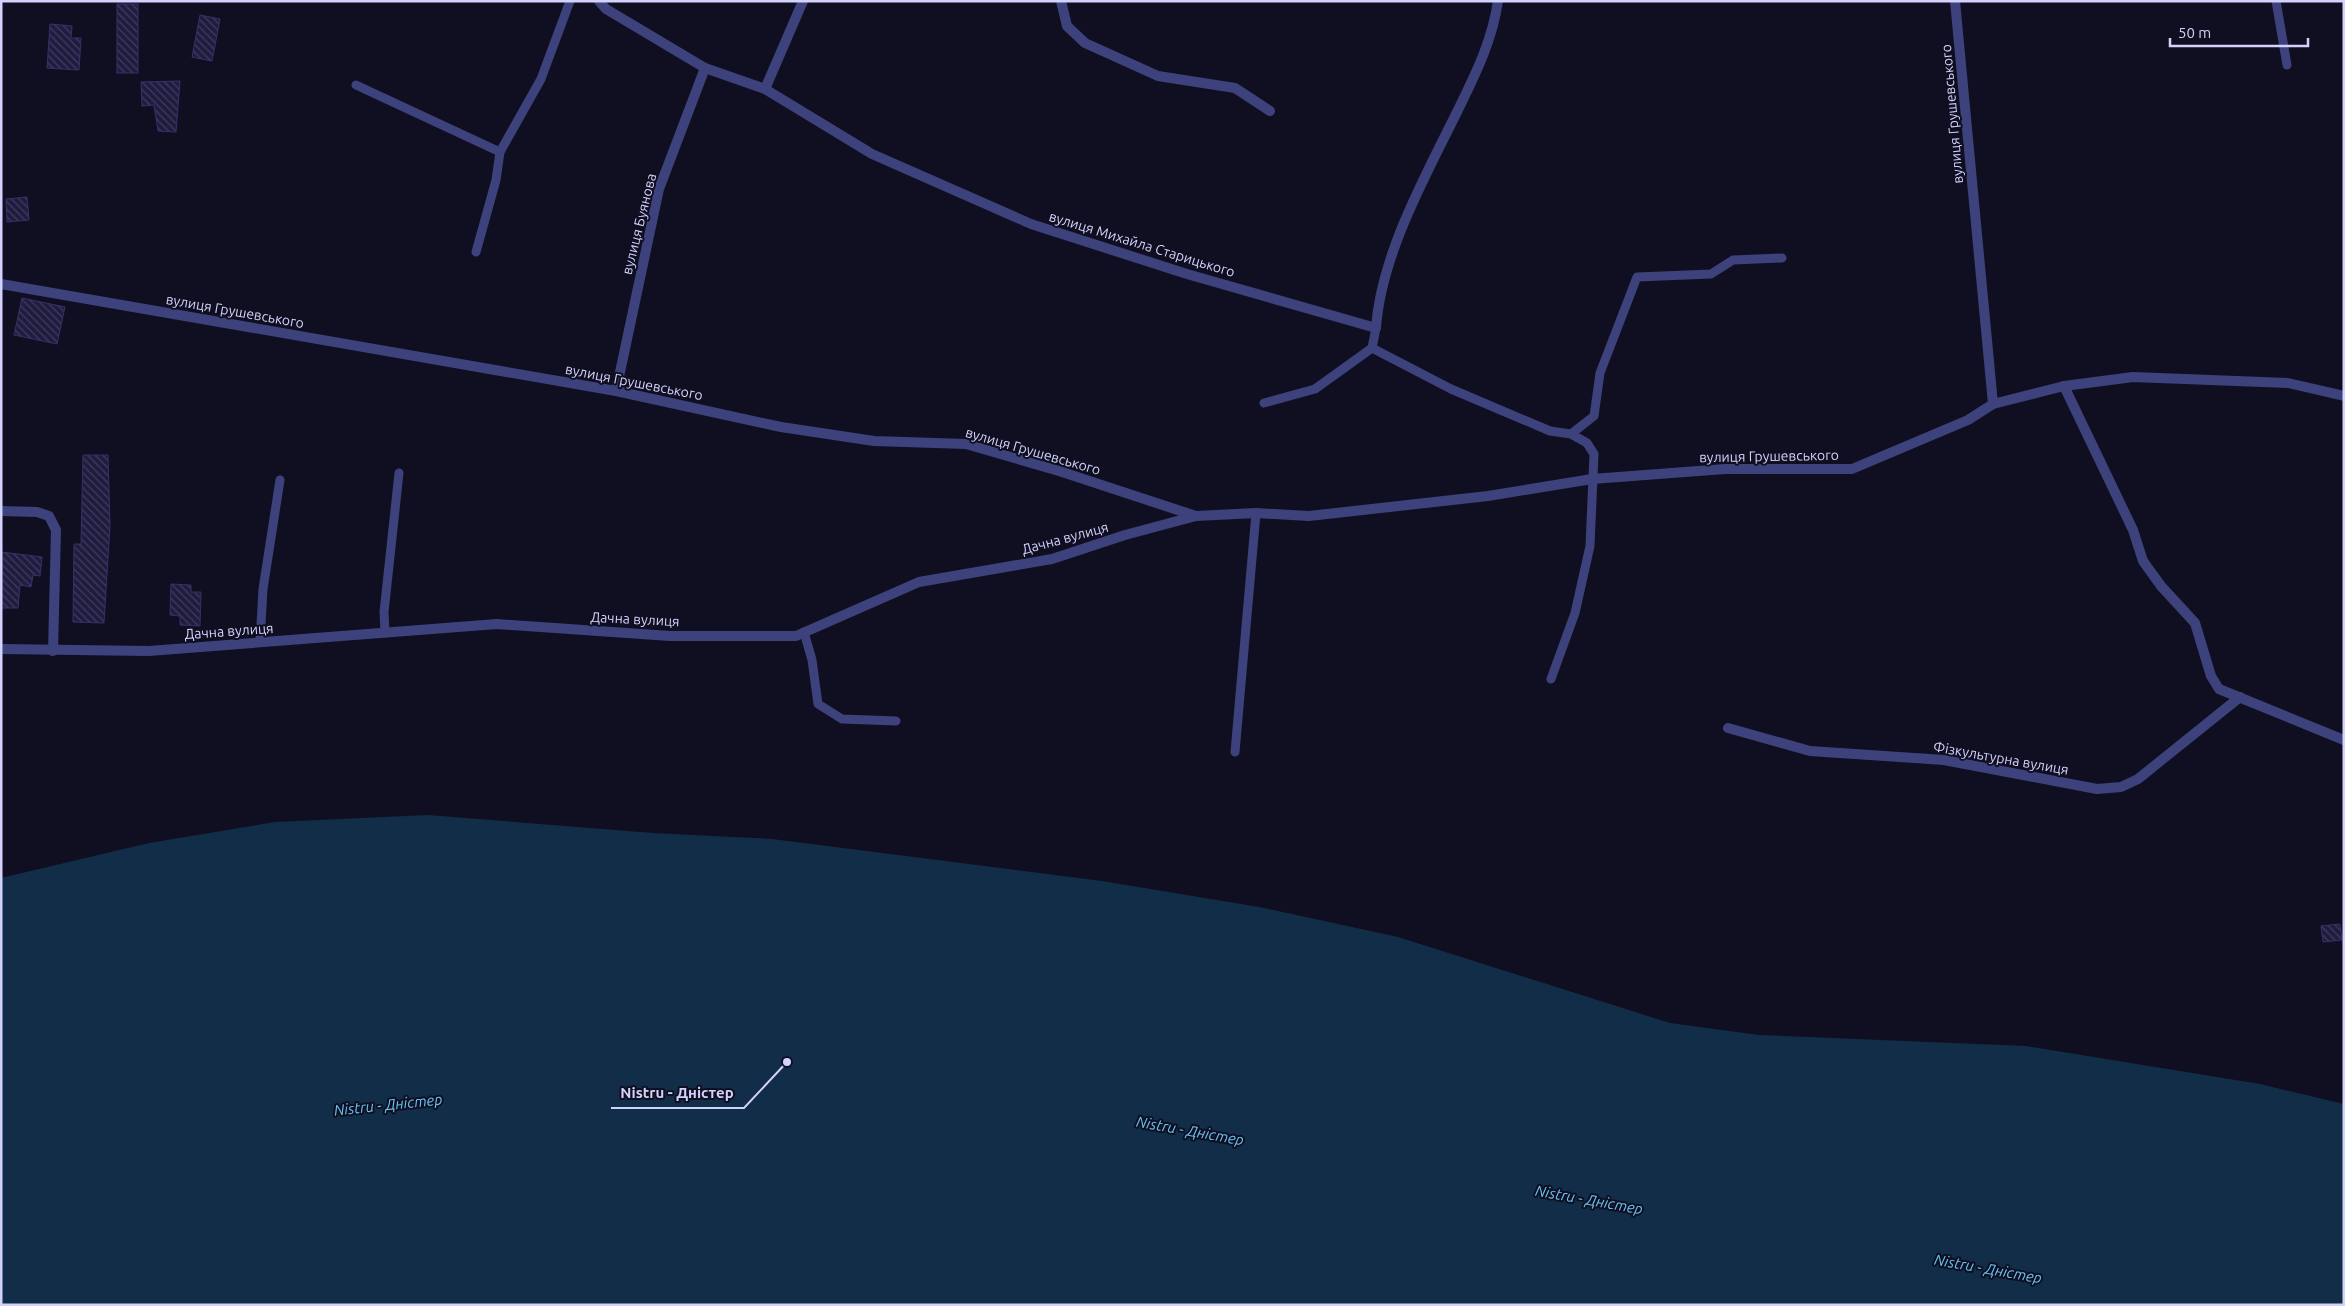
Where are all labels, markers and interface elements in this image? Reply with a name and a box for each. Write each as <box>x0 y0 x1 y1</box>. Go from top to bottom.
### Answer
scale bar <box>2170 15 2308 47</box>
text: 50 m <box>2178 24 2211 41</box>
street label: вулиця Грушевського <box>1938 44 1966 184</box>
street label: вулиця Буянова <box>619 172 659 276</box>
street label: вулиця Михайла Старицького <box>1047 208 1237 280</box>
street label: вулиця Грушевського <box>165 291 305 331</box>
street label: вулиця Грушевського <box>564 361 704 403</box>
street label: вулиця Грушевського <box>964 424 1102 478</box>
street label: вулиця Грушевського <box>1699 447 1839 465</box>
street label: Дачна вулиця <box>1020 519 1110 557</box>
street label: Дачна вулиця <box>590 609 680 629</box>
street label: Дачна вулиця <box>184 620 274 642</box>
street label: Фізкультурна вулиця <box>1932 738 2070 778</box>
callout: Nistru - Дністер <box>611 1078 744 1108</box>
text: Nistru - Дністер <box>620 1084 734 1101</box>
water label: Nistru - Дністер <box>333 1090 443 1119</box>
water label: Nistru - Дністер <box>1135 1113 1245 1148</box>
water label: Nistru - Дністер <box>1534 1182 1644 1217</box>
water label: Nistru - Дністер <box>1933 1251 2043 1286</box>

